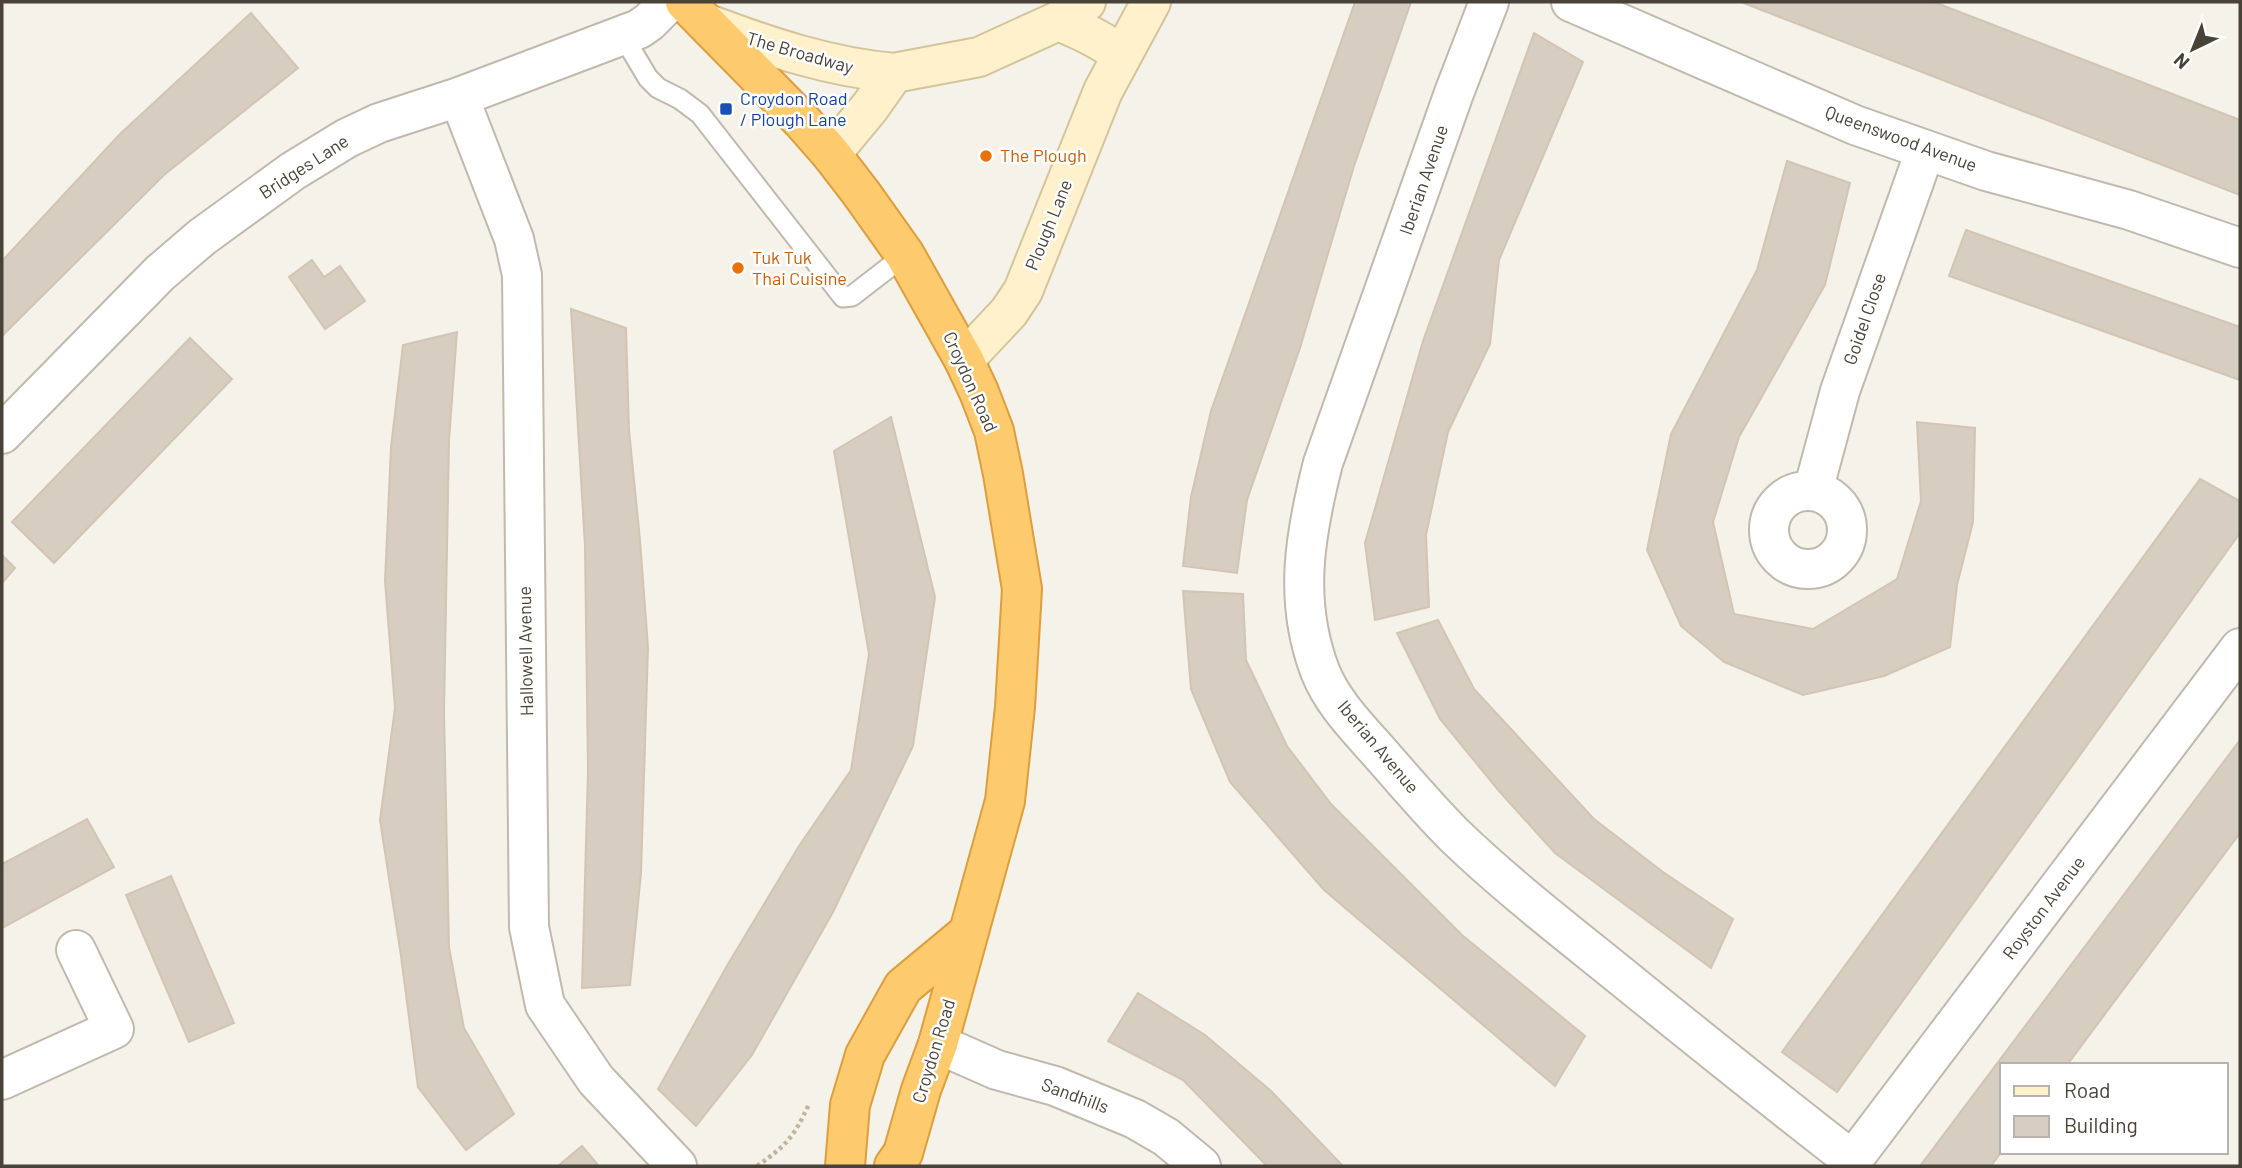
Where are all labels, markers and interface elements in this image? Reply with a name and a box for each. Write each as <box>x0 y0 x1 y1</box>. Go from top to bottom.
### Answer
north arrow <box>2158 14 2228 84</box>
street label: The Broadway <box>744 26 856 78</box>
text: N <box>2169 49 2194 75</box>
place label: Croydon Road / Plough Lane <box>740 87 848 130</box>
street label: Queenswood Avenue <box>1822 100 1980 176</box>
marker: Croydon Road / Plough Lane <box>718 101 734 117</box>
street label: Iberian Avenue <box>1394 122 1452 238</box>
street label: Bridges Lane <box>255 129 352 203</box>
place label: The Plough <box>1000 144 1087 166</box>
marker: The Plough <box>978 148 994 164</box>
street label: Plough Lane <box>1020 176 1076 273</box>
place label: Tuk Tuk Thai Cuisine <box>752 246 847 289</box>
marker: Tuk Tuk Thai Cuisine <box>730 260 746 276</box>
street label: Goidel Close <box>1838 270 1890 368</box>
street label: Croydon Road <box>939 328 1003 435</box>
street label: Hallowell Avenue <box>513 586 537 716</box>
street label: Iberian Avenue <box>1333 695 1424 797</box>
street label: Royston Avenue <box>1997 852 2089 963</box>
street label: Croydon Road <box>907 996 959 1105</box>
legend <box>2000 1063 2228 1154</box>
street label: Sandhills <box>1039 1073 1112 1117</box>
text: Road <box>2064 1077 2110 1102</box>
text: Building <box>2064 1112 2138 1137</box>

